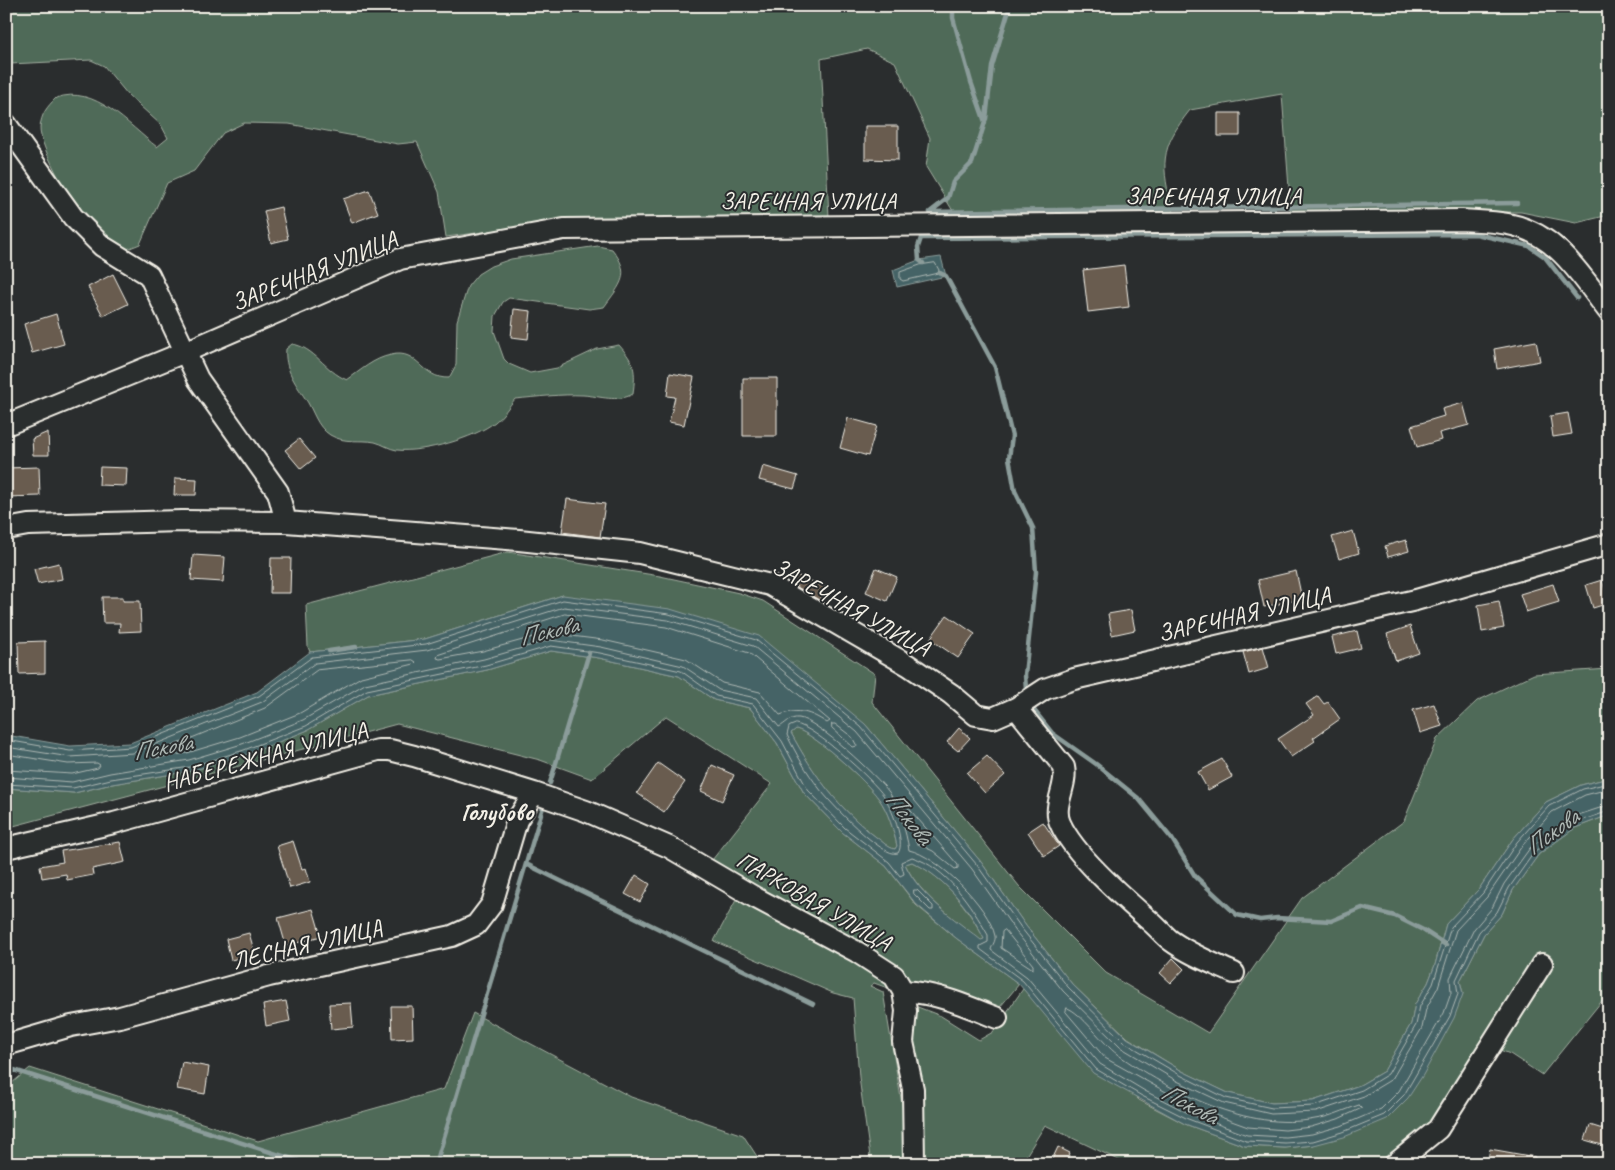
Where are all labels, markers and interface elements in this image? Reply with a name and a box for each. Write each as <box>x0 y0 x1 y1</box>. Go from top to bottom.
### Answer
street label: ЗАРЕЧНАЯ УЛИЦА <box>1125 181 1302 211</box>
street label: ЗАРЕЧНАЯ УЛИЦА <box>720 186 897 216</box>
street label: ЗАРЕЧНАЯ УЛИЦА <box>227 224 402 318</box>
street label: ЗАРЕЧНАЯ УЛИЦА <box>767 551 936 663</box>
street label: ЗАРЕЧНАЯ УЛИЦА <box>1155 579 1334 648</box>
water label: Пскова <box>516 608 583 653</box>
street label: НАБЕРЕЖНАЯ УЛИЦА <box>160 714 371 798</box>
water label: Пскова <box>130 726 196 768</box>
water label: Пскова <box>878 784 941 852</box>
district label: Голубово <box>461 795 535 828</box>
water label: Пскова <box>1518 800 1587 862</box>
street label: ПАРКОВАЯ УЛИЦА <box>731 845 898 958</box>
street label: ЛЕСНАЯ УЛИЦА <box>229 912 386 976</box>
water label: Пскова <box>1156 1076 1225 1133</box>

